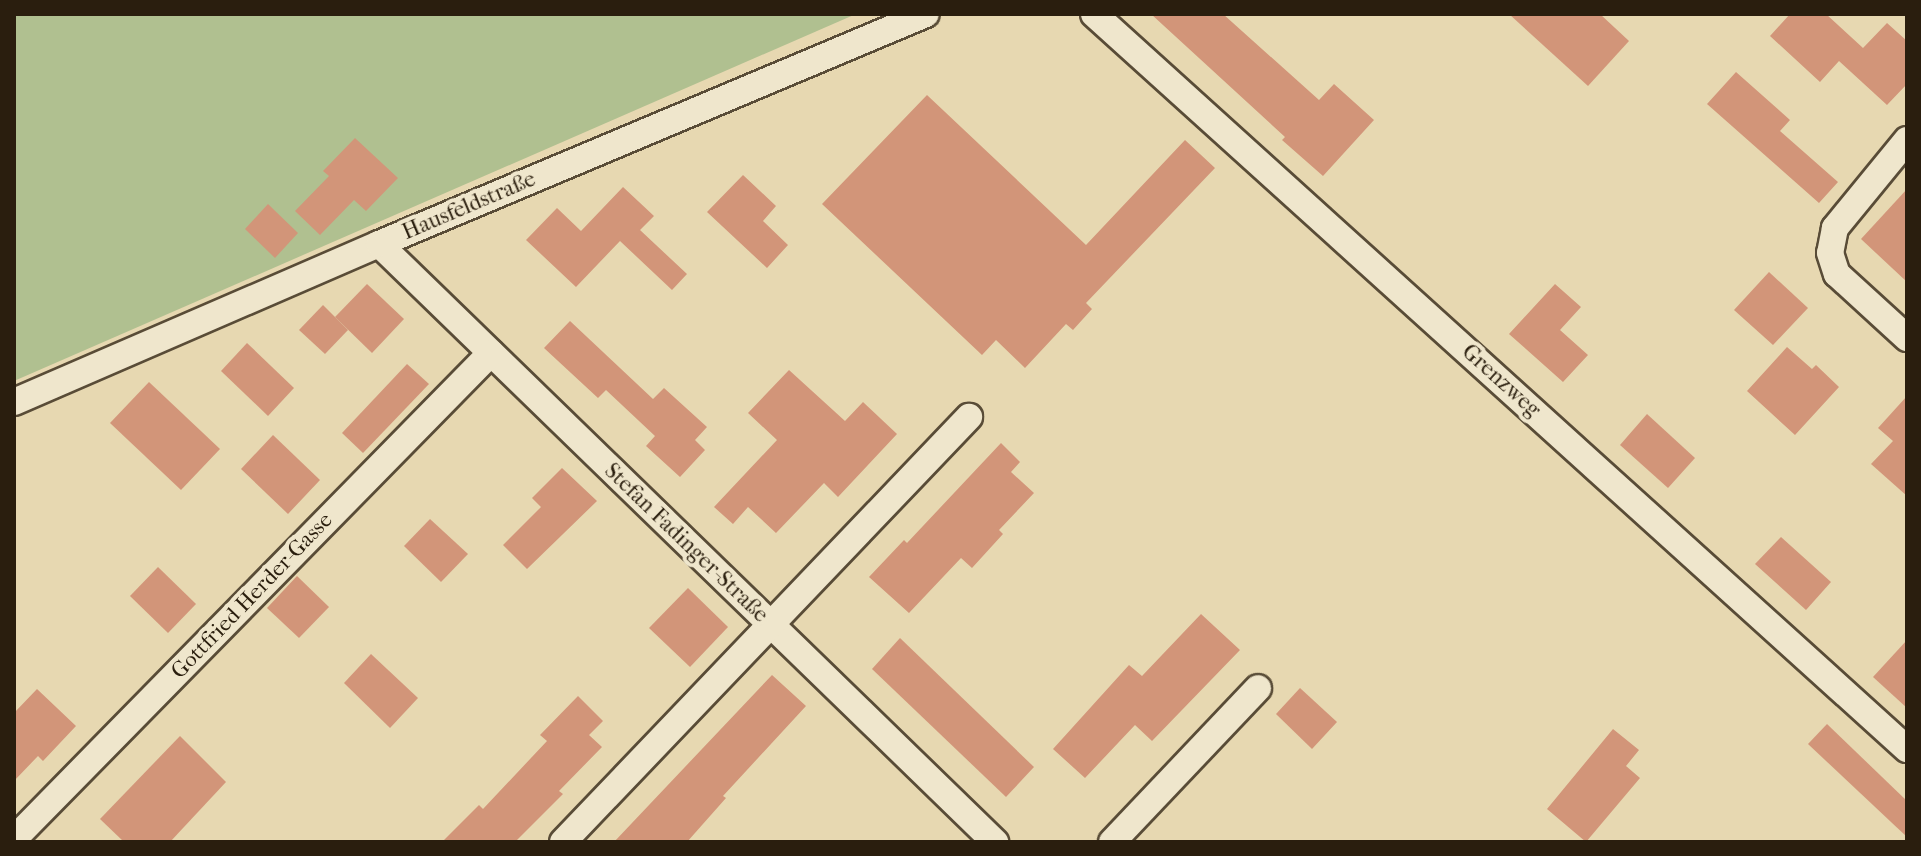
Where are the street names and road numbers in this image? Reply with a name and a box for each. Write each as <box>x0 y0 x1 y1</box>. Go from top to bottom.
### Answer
street label: Hausfeldstraße <box>398 166 540 246</box>
street label: Grenzweg <box>1456 339 1546 423</box>
street label: Stefan Fadinger-Straße <box>599 458 773 628</box>
street label: Gottfried Herder-Gasse <box>166 507 338 685</box>

